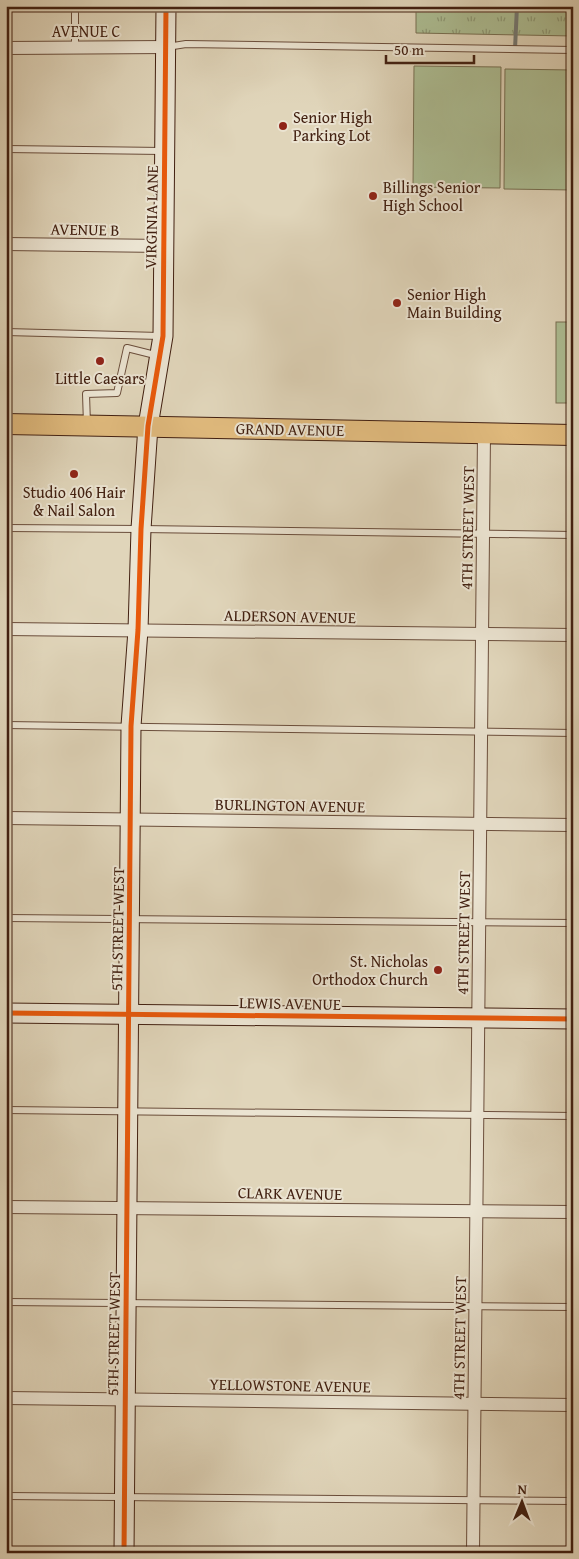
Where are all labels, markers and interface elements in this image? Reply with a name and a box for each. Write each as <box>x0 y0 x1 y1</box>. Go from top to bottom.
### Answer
street label: AVENUE C <box>52 19 120 43</box>
scale bar <box>386 32 474 64</box>
text: 50 m <box>394 39 425 60</box>
place label: Senior High Parking Lot <box>293 105 372 147</box>
marker: Senior High Parking Lot <box>277 120 289 132</box>
street label: VIRGINIA LANE <box>138 165 164 269</box>
place label: Billings Senior High School <box>383 175 481 217</box>
marker: Billings Senior High School <box>367 190 379 202</box>
street label: AVENUE B <box>50 216 120 242</box>
place label: Senior High Main Building <box>407 282 501 324</box>
marker: Senior High Main Building <box>391 297 403 309</box>
marker: Little Caesars <box>94 355 106 367</box>
place label: Little Caesars <box>55 366 145 390</box>
street label: GRAND AVENUE <box>236 416 344 442</box>
street label: 4TH STREET WEST <box>454 466 480 590</box>
marker: Studio 406 Hair & Nail Salon <box>68 468 80 480</box>
place label: Studio 406 Hair & Nail Salon <box>23 480 126 522</box>
street label: ALDERSON AVENUE <box>224 603 356 629</box>
street label: BURLINGTON AVENUE <box>215 792 365 818</box>
street label: 5TH STREET WEST <box>104 867 130 991</box>
street label: 4TH STREET WEST <box>450 871 476 995</box>
place label: St. Nicholas Orthodox Church <box>312 949 428 991</box>
marker: St. Nicholas Orthodox Church <box>432 964 444 976</box>
street label: LEWIS AVENUE <box>239 990 341 1016</box>
street label: CLARK AVENUE <box>238 1180 342 1206</box>
street label: 5TH STREET WEST <box>100 1272 126 1396</box>
street label: 4TH STREET WEST <box>446 1276 472 1400</box>
street label: YELLOWSTONE AVENUE <box>209 1372 371 1398</box>
north arrow <box>496 1476 546 1526</box>
text: N <box>517 1479 528 1499</box>

